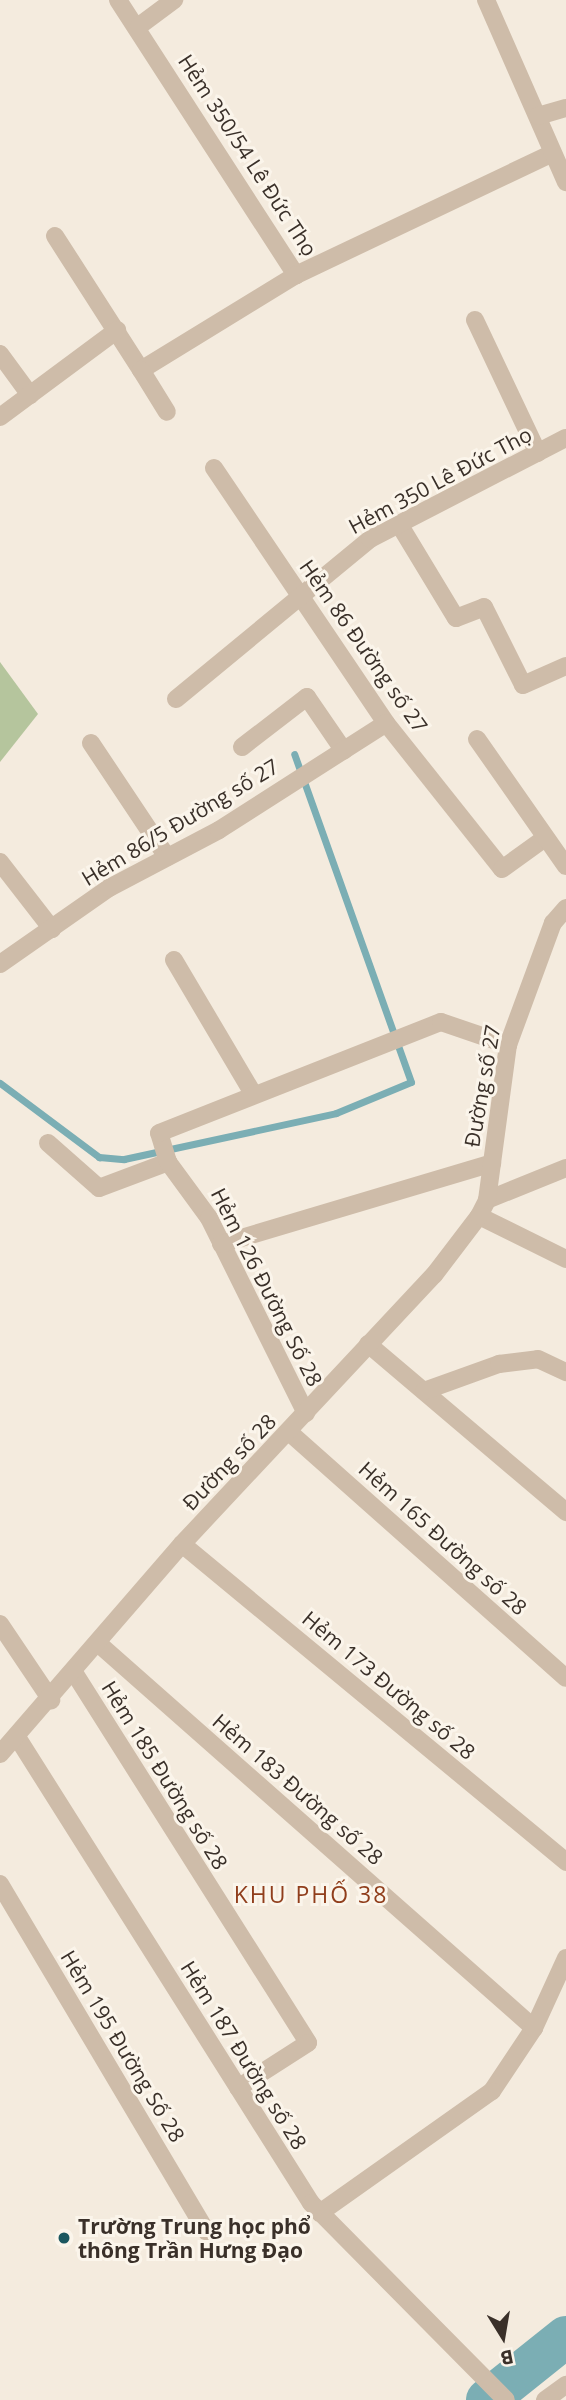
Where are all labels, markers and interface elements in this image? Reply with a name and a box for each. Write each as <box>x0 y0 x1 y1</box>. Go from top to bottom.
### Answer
street label: Hẻm 350/54 Lê Đức Thọ <box>173 49 323 261</box>
street label: Hẻm 350 Lê Đức Thọ <box>344 421 536 539</box>
street label: Hẻm 86 Đường số 27 <box>295 555 433 737</box>
street label: Hẻm 86/5 Đường số 27 <box>77 753 283 891</box>
street label: Đường số 27 <box>459 1023 505 1149</box>
street label: Hẻm 126 Đường Số 28 <box>206 1184 328 1390</box>
street label: Đường số 28 <box>177 1409 281 1515</box>
street label: Hẻm 165 Đường số 28 <box>354 1456 532 1620</box>
street label: Hẻm 173 Đường số 28 <box>298 1605 480 1765</box>
street label: Hẻm 185 Đường số 28 <box>97 1676 233 1874</box>
street label: Hẻm 183 Đường số 28 <box>208 1708 388 1870</box>
district label: KHU PHỐ 38 <box>235 1880 387 1908</box>
street label: Hẻm 195 Đường Số 28 <box>56 1946 190 2146</box>
street label: Hẻm 187 Đường số 28 <box>176 1956 312 2154</box>
place label: Trường Trung học phổ thông Trần Hưng Đạo <box>78 2213 311 2263</box>
marker: Trường Trung học phổ thông Trần Hưng Đạo <box>56 2230 72 2246</box>
north arrow <box>468 2302 538 2372</box>
text: B <box>498 2344 516 2372</box>

